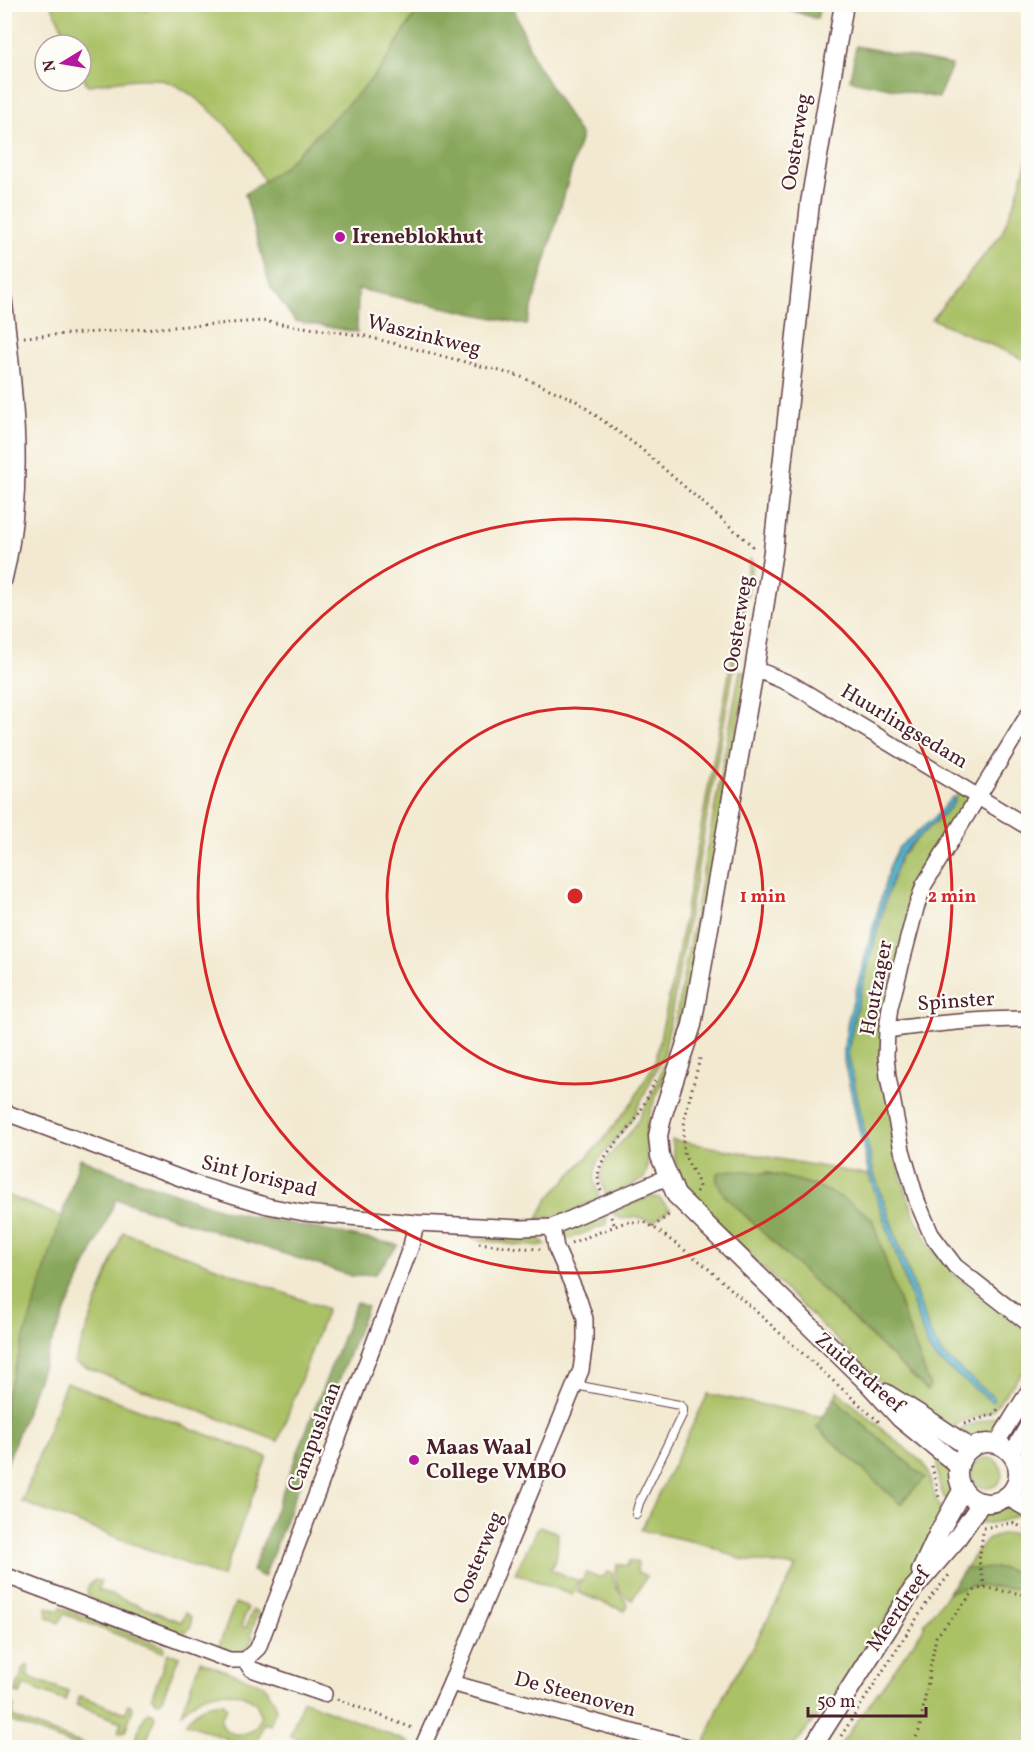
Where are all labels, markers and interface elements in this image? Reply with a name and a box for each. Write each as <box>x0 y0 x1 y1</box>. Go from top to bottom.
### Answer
north arrow <box>33 33 93 93</box>
text: N <box>38 57 62 73</box>
street label: Oosterweg <box>775 91 819 193</box>
place label: Ireneblokhut <box>352 223 483 252</box>
marker: Ireneblokhut <box>333 230 347 244</box>
street label: Waszinkweg <box>364 308 484 364</box>
street label: Oosterweg <box>717 573 761 675</box>
street label: Huurlingsedam <box>835 677 973 777</box>
text: 1 min <box>740 885 786 910</box>
text: 2 min <box>928 885 976 910</box>
centre of rings <box>565 886 585 906</box>
street label: Houtzager <box>854 938 900 1038</box>
street label: Spinster <box>916 985 996 1019</box>
street label: Sint Jorispad <box>198 1149 320 1205</box>
street label: Zuiderdreef <box>808 1326 911 1421</box>
street label: Campuslaan <box>281 1378 349 1496</box>
place label: Maas Waal College VMBO <box>426 1434 567 1487</box>
marker: Maas Waal College VMBO <box>407 1453 421 1467</box>
street label: Oosterweg <box>446 1507 512 1609</box>
street label: Meerdreef <box>860 1561 939 1658</box>
street label: De Steenoven <box>511 1665 639 1725</box>
scale bar <box>808 1680 926 1718</box>
text: 50 m <box>817 1690 856 1715</box>

